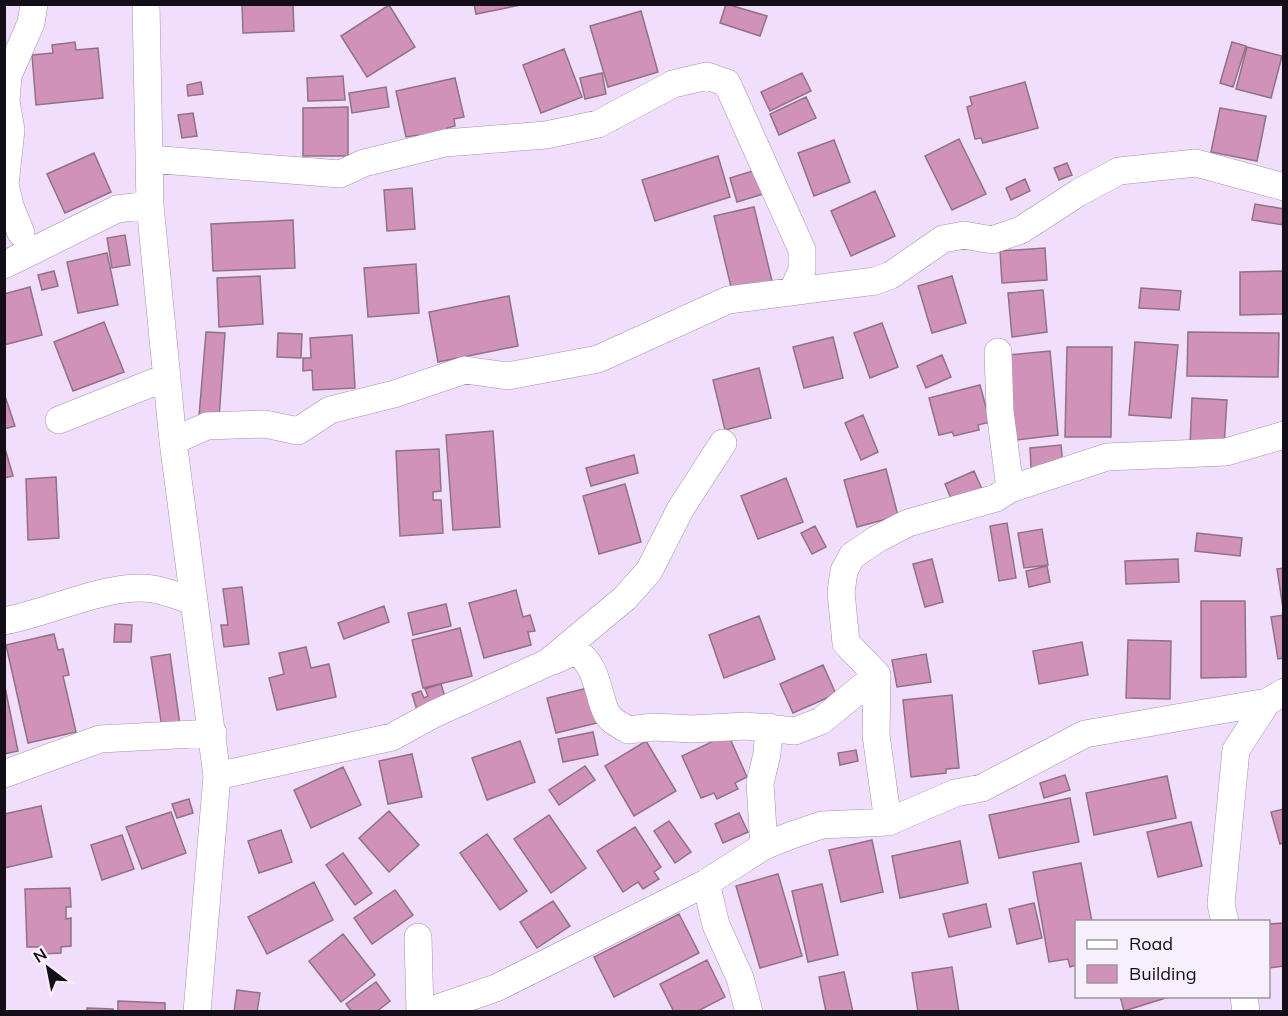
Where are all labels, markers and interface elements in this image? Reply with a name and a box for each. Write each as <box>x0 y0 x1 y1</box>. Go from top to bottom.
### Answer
legend <box>1075 920 1270 998</box>
text: Road <box>1129 932 1173 955</box>
north arrow <box>18 938 78 998</box>
text: N <box>30 944 50 967</box>
text: Building <box>1129 962 1197 985</box>

